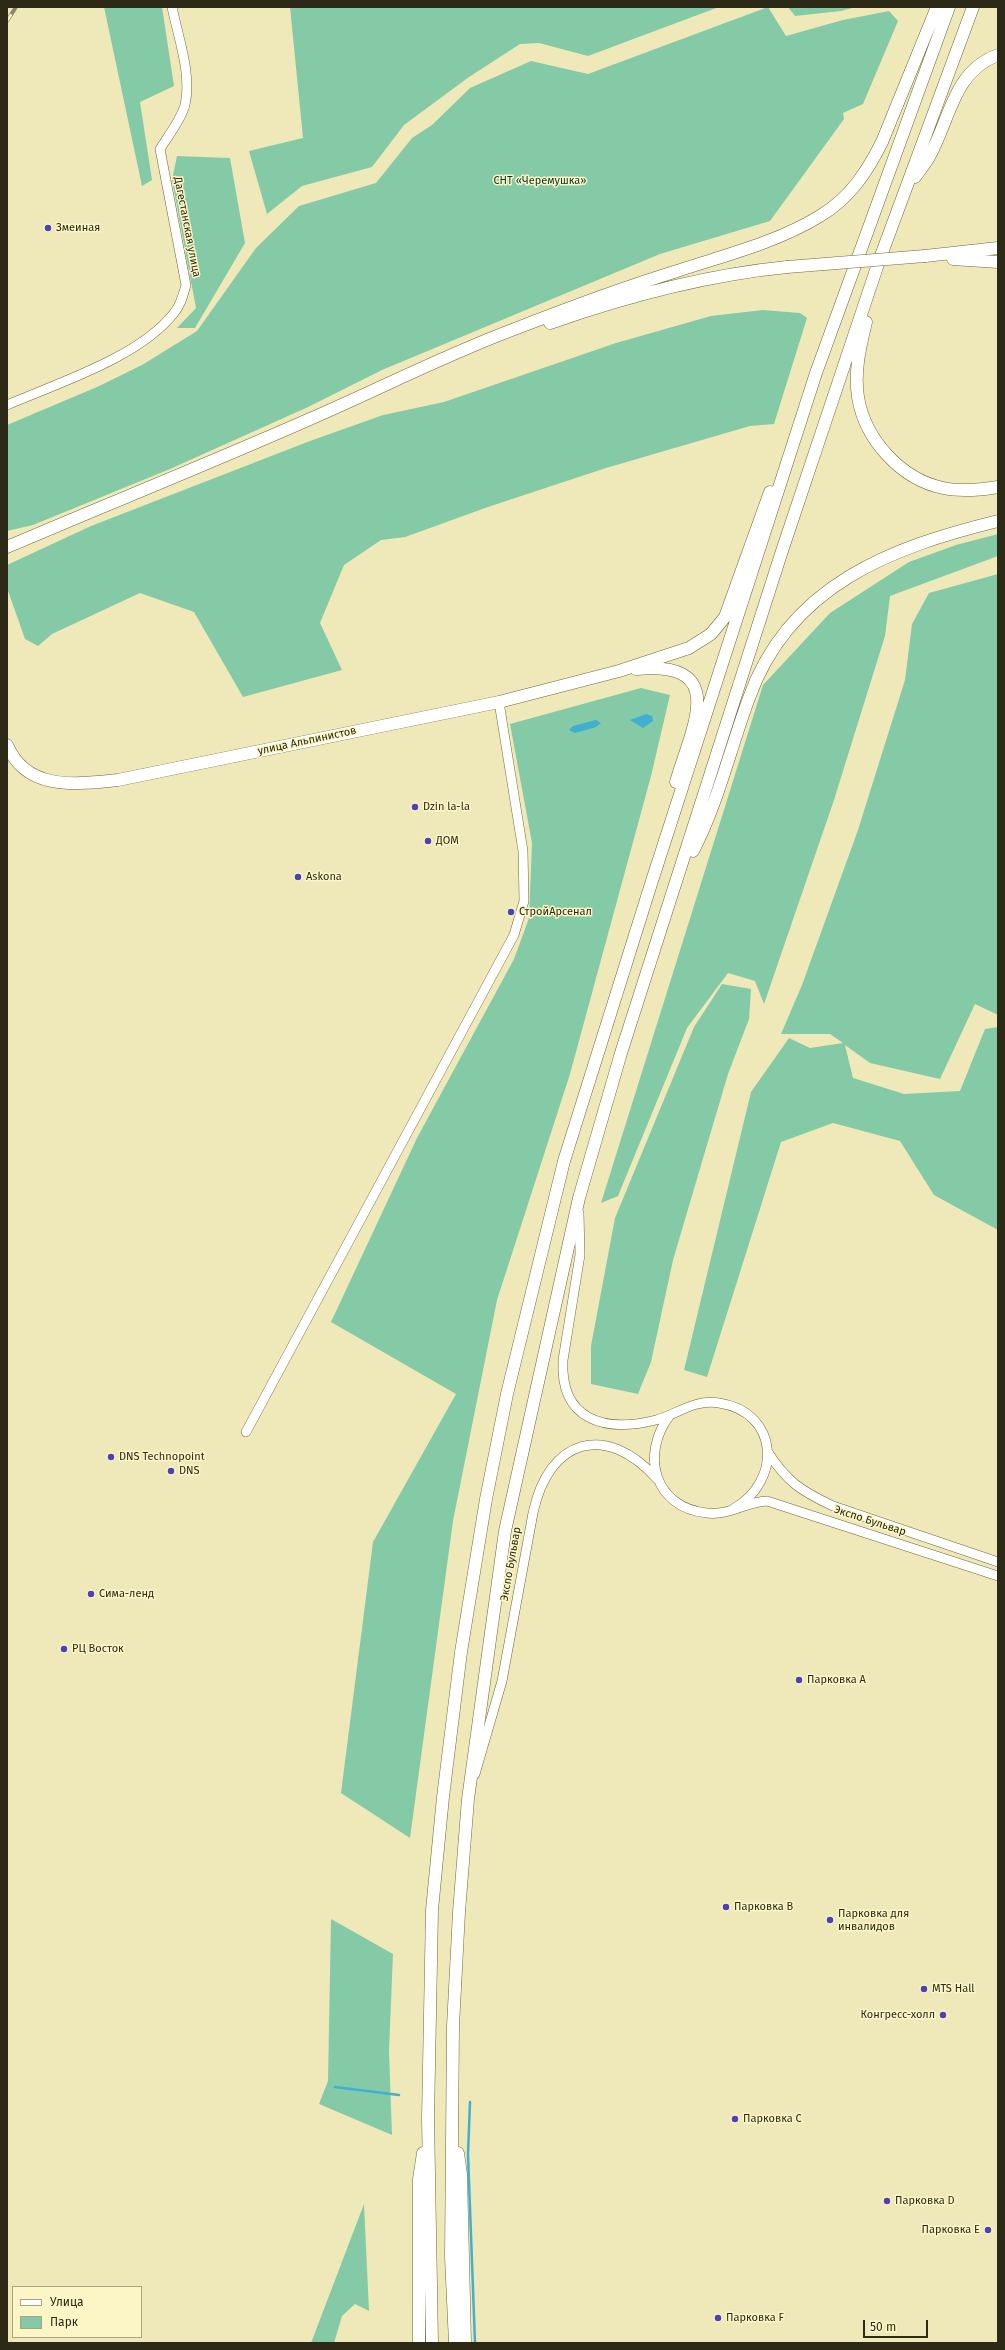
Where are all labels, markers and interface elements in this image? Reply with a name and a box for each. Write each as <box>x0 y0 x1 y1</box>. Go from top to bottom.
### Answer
park label: СНТ «Черемушка» <box>493 174 587 188</box>
street label: Дагестанская улица <box>171 176 203 278</box>
place label: Змеиная <box>56 221 100 235</box>
marker: Змеиная <box>43 223 53 233</box>
street label: улица Альпинистов <box>256 724 358 758</box>
place label: Dzin la-la <box>423 800 470 814</box>
marker: Dzin la-la <box>410 802 420 812</box>
place label: ДОМ <box>436 834 459 848</box>
marker: ДОМ <box>423 836 433 846</box>
place label: Askona <box>306 870 342 884</box>
marker: Askona <box>293 872 303 882</box>
place label: СтройАрсенал <box>519 905 592 919</box>
marker: СтройАрсенал <box>506 907 516 917</box>
place label: DNS Technopoint <box>119 1450 205 1464</box>
marker: DNS Technopoint <box>106 1452 116 1462</box>
place label: DNS <box>179 1464 200 1478</box>
marker: DNS <box>166 1466 176 1476</box>
street label: Экспо Бульвар <box>832 1503 908 1539</box>
street label: Экспо Бульвар <box>498 1526 524 1602</box>
place label: Сима-ленд <box>99 1587 154 1601</box>
marker: Сима-ленд <box>86 1589 96 1599</box>
place label: РЦ Восток <box>72 1642 124 1656</box>
marker: РЦ Восток <box>59 1644 69 1654</box>
place label: Парковка A <box>807 1673 866 1687</box>
marker: Парковка A <box>794 1675 804 1685</box>
place label: Парковка B <box>734 1900 793 1914</box>
marker: Парковка B <box>721 1902 731 1912</box>
place label: Парковка для инвалидов <box>838 1907 909 1933</box>
marker: Парковка для инвалидов <box>825 1915 835 1925</box>
place label: MTS Hall <box>932 1982 975 1996</box>
marker: MTS Hall <box>919 1984 929 1994</box>
place label: Конгресс-холл <box>860 2008 935 2022</box>
marker: Конгресс-холл <box>938 2010 948 2020</box>
place label: Парковка C <box>743 2112 802 2126</box>
marker: Парковка C <box>730 2114 740 2124</box>
place label: Парковка D <box>895 2194 955 2208</box>
marker: Парковка D <box>882 2196 892 2206</box>
place label: Парковка E <box>921 2223 980 2237</box>
marker: Парковка E <box>983 2225 993 2235</box>
legend <box>12 2286 142 2338</box>
text: Улица <box>50 2295 84 2309</box>
place label: Парковка F <box>726 2311 784 2325</box>
scale bar <box>865 2312 930 2338</box>
marker: Парковка F <box>713 2313 723 2323</box>
text: Парк <box>50 2315 78 2329</box>
text: 50 m <box>870 2320 896 2334</box>

